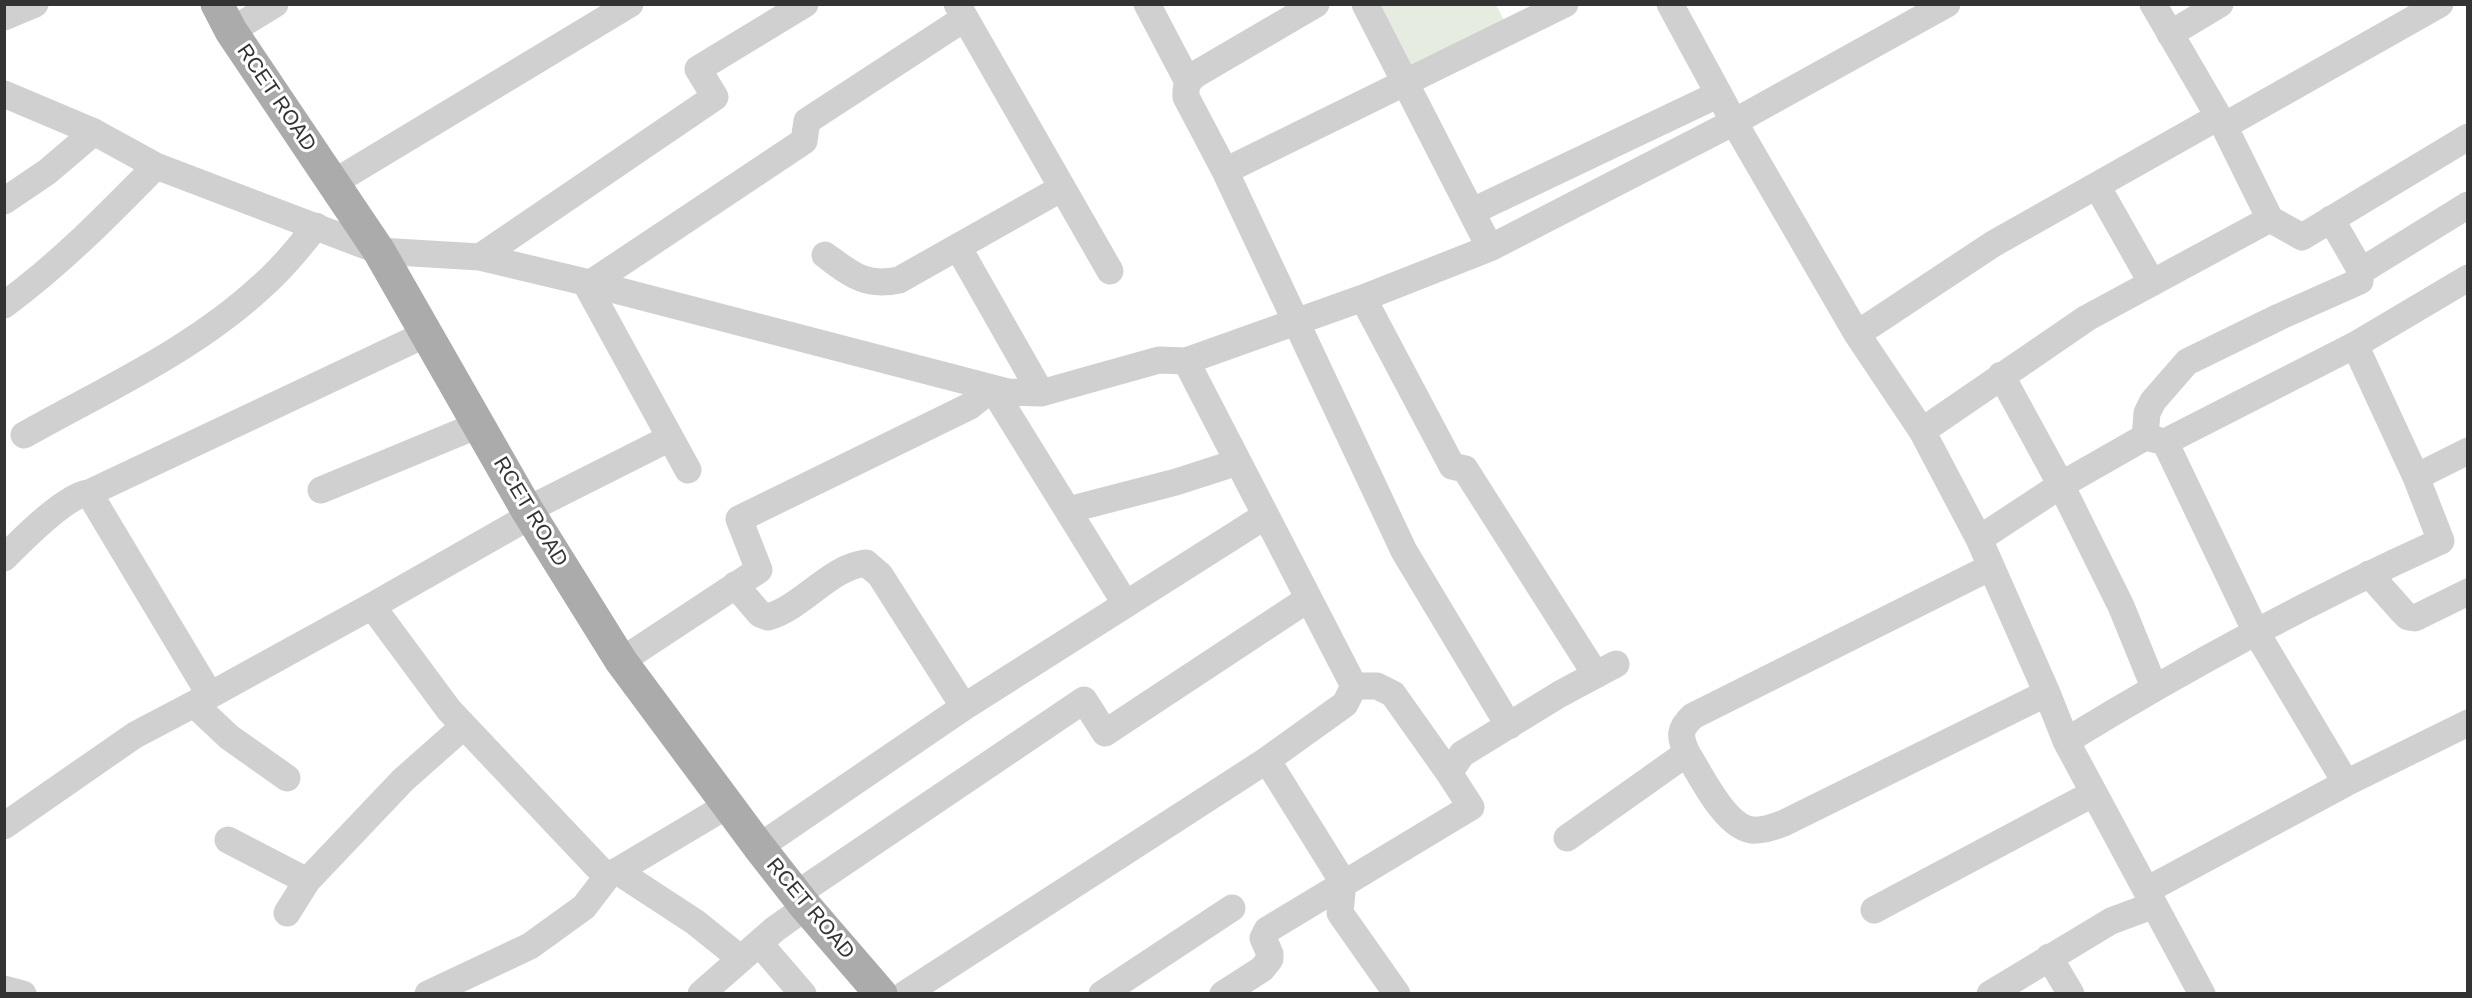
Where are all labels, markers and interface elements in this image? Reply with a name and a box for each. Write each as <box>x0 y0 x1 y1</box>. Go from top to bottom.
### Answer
street label: RCET ROAD <box>231 40 321 156</box>
street label: RCET ROAD <box>487 453 573 571</box>
street label: RCET ROAD <box>761 854 859 964</box>

